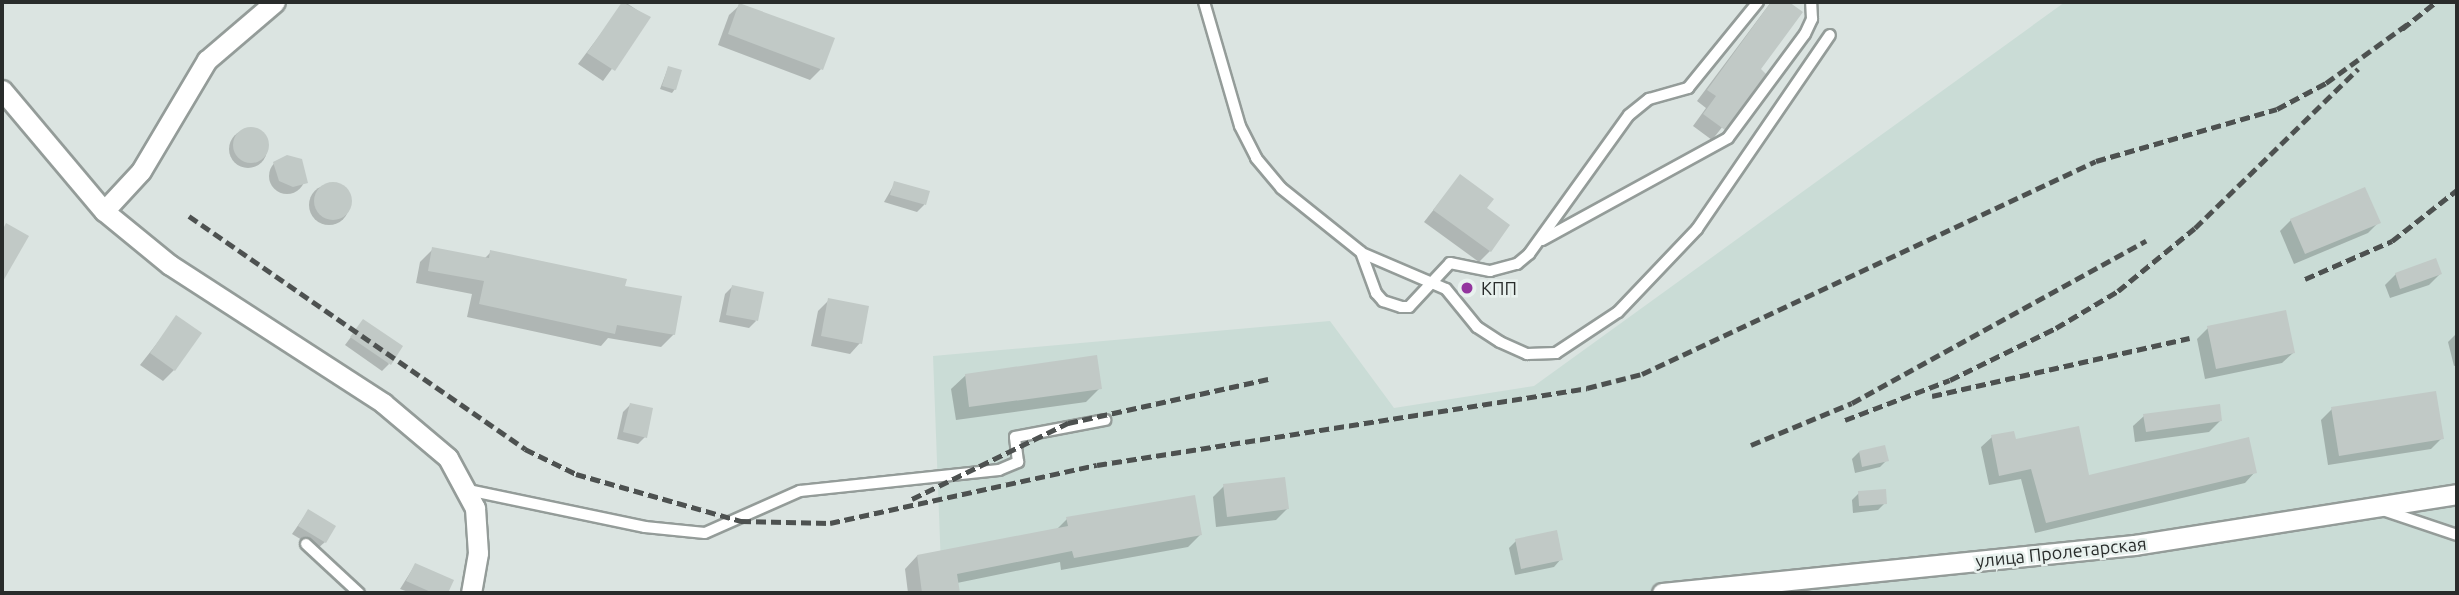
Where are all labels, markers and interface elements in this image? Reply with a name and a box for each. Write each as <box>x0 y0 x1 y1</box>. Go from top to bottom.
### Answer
place label: КПП <box>1481 277 1517 299</box>
marker: КПП <box>1459 280 1475 296</box>
street label: улица Пролетарская <box>1975 532 2147 572</box>

